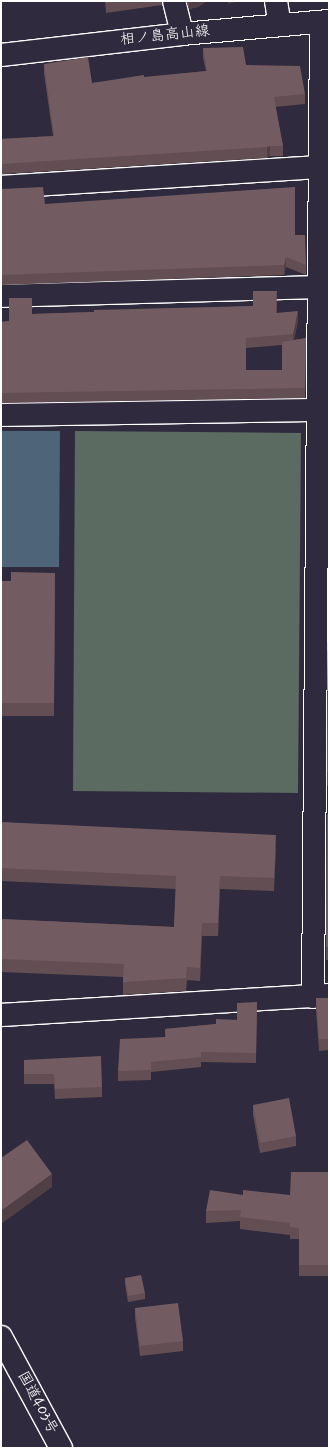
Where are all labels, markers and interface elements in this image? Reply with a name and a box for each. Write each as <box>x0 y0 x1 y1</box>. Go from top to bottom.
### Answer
street label: 相ノ島高山線 <box>119 22 211 50</box>
street label: 国道403号 <box>13 1369 61 1437</box>

